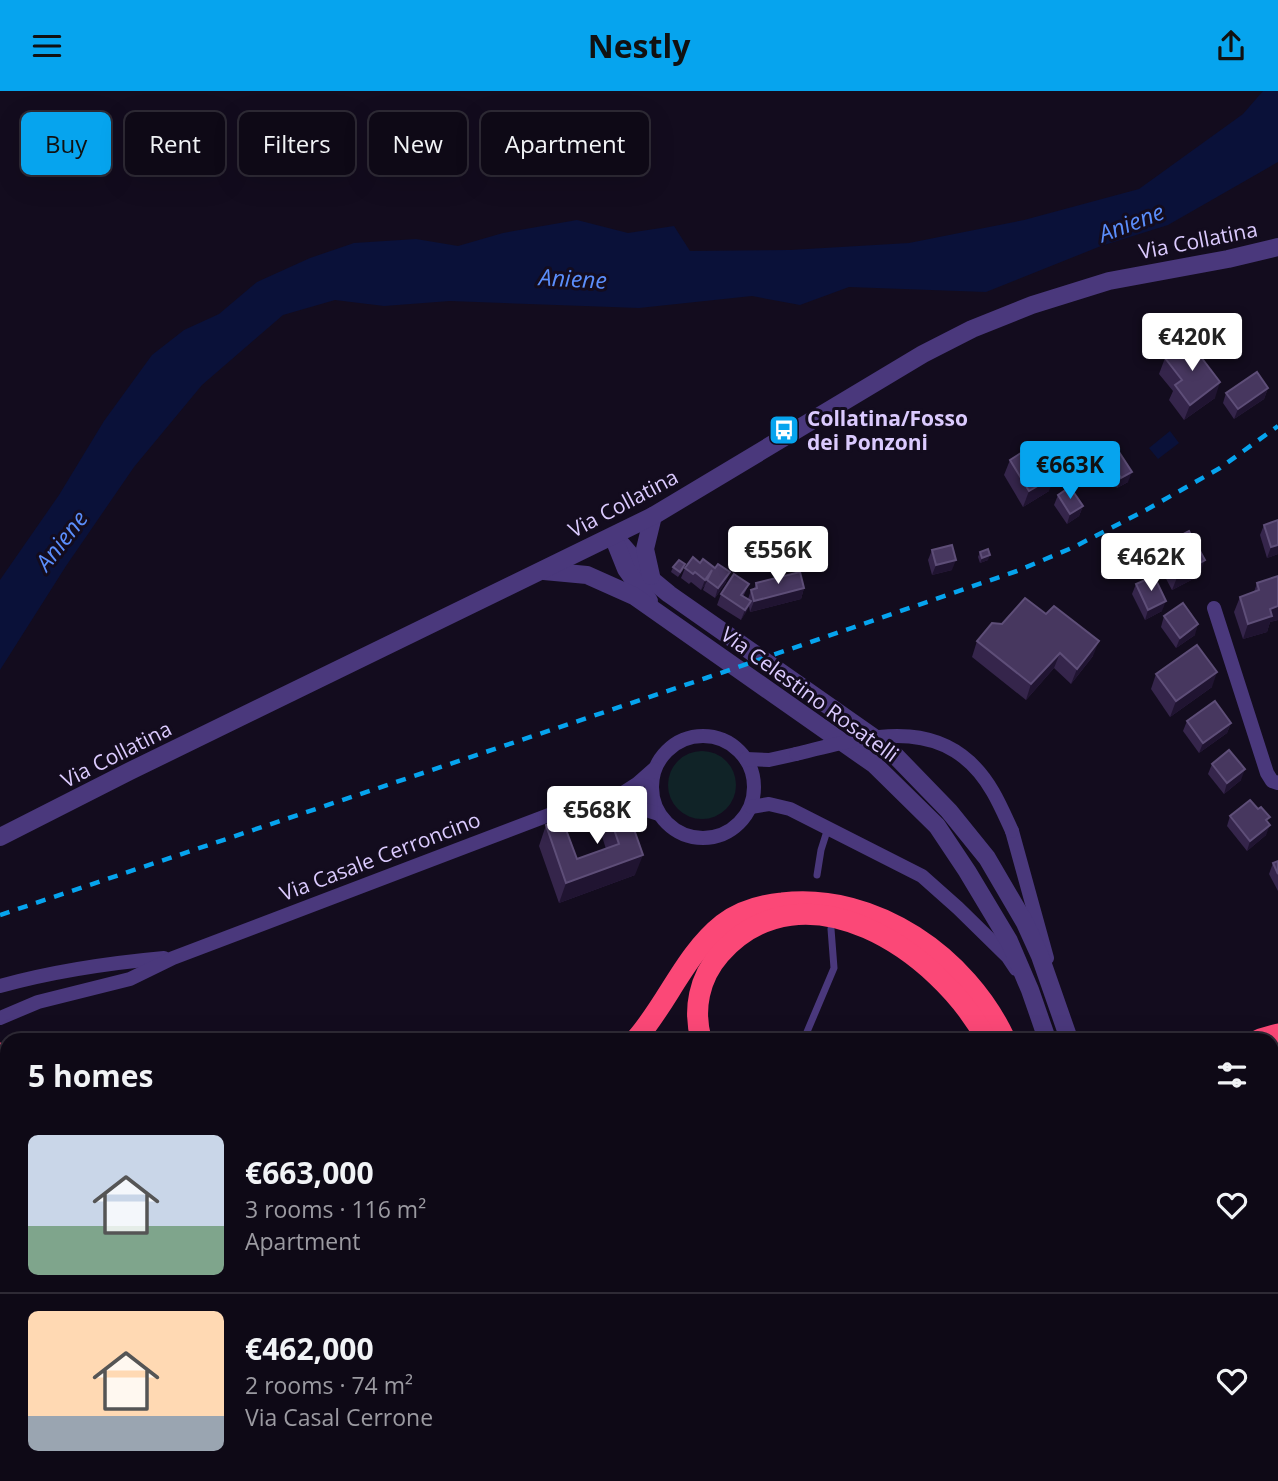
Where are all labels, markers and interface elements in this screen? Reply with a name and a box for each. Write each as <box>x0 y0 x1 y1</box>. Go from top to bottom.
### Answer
text: Nestly <box>588 24 690 67</box>
icon: menu <box>28 27 66 65</box>
icon: share <box>1212 27 1250 65</box>
chip: Buy <box>21 112 111 175</box>
chip: Rent <box>125 112 225 175</box>
chip: Filters <box>239 112 355 175</box>
chip: New <box>369 112 467 175</box>
chip: Apartment <box>481 112 649 175</box>
water label: Aniene <box>1092 195 1169 250</box>
street label: Via Collatina <box>1136 215 1260 265</box>
water label: Aniene <box>536 260 608 296</box>
pin: €420K <box>1143 313 1241 373</box>
text: €420K <box>1158 320 1226 352</box>
place label: Collatina/Fosso dei Ponzoni <box>807 404 968 456</box>
bus stop icon: Collatina/Fosso dei Ponzoni <box>767 413 801 447</box>
pin: €663K <box>1021 441 1119 501</box>
text: €663K <box>1036 448 1104 480</box>
street label: Via Collatina <box>563 462 683 544</box>
water label: Aniene <box>26 503 95 578</box>
pin: €556K <box>729 526 827 586</box>
text: €556K <box>744 533 812 565</box>
pin: €462K <box>1102 533 1200 593</box>
text: €462K <box>1117 540 1185 572</box>
street label: Via Celestino Rosatelli <box>715 620 905 768</box>
street label: Via Collatina <box>56 714 176 794</box>
pin: €568K <box>548 787 646 846</box>
text: €568K <box>563 793 631 825</box>
street label: Via Casale Cerroncino <box>276 805 484 907</box>
text: 5 homes <box>28 1055 153 1096</box>
icon: filters <box>1213 1056 1251 1094</box>
text: €663,000 <box>245 1152 374 1193</box>
icon: home <box>84 1163 168 1247</box>
icon: heart <box>1213 1186 1251 1224</box>
text: 3 rooms · 116 m² <box>245 1193 426 1225</box>
text: Apartment <box>245 1225 361 1257</box>
text: €462,000 <box>245 1328 374 1369</box>
icon: home <box>84 1339 168 1423</box>
icon: heart <box>1213 1362 1251 1400</box>
text: 2 rooms · 74 m² <box>245 1369 413 1401</box>
text: Via Casal Cerrone <box>245 1401 433 1433</box>

